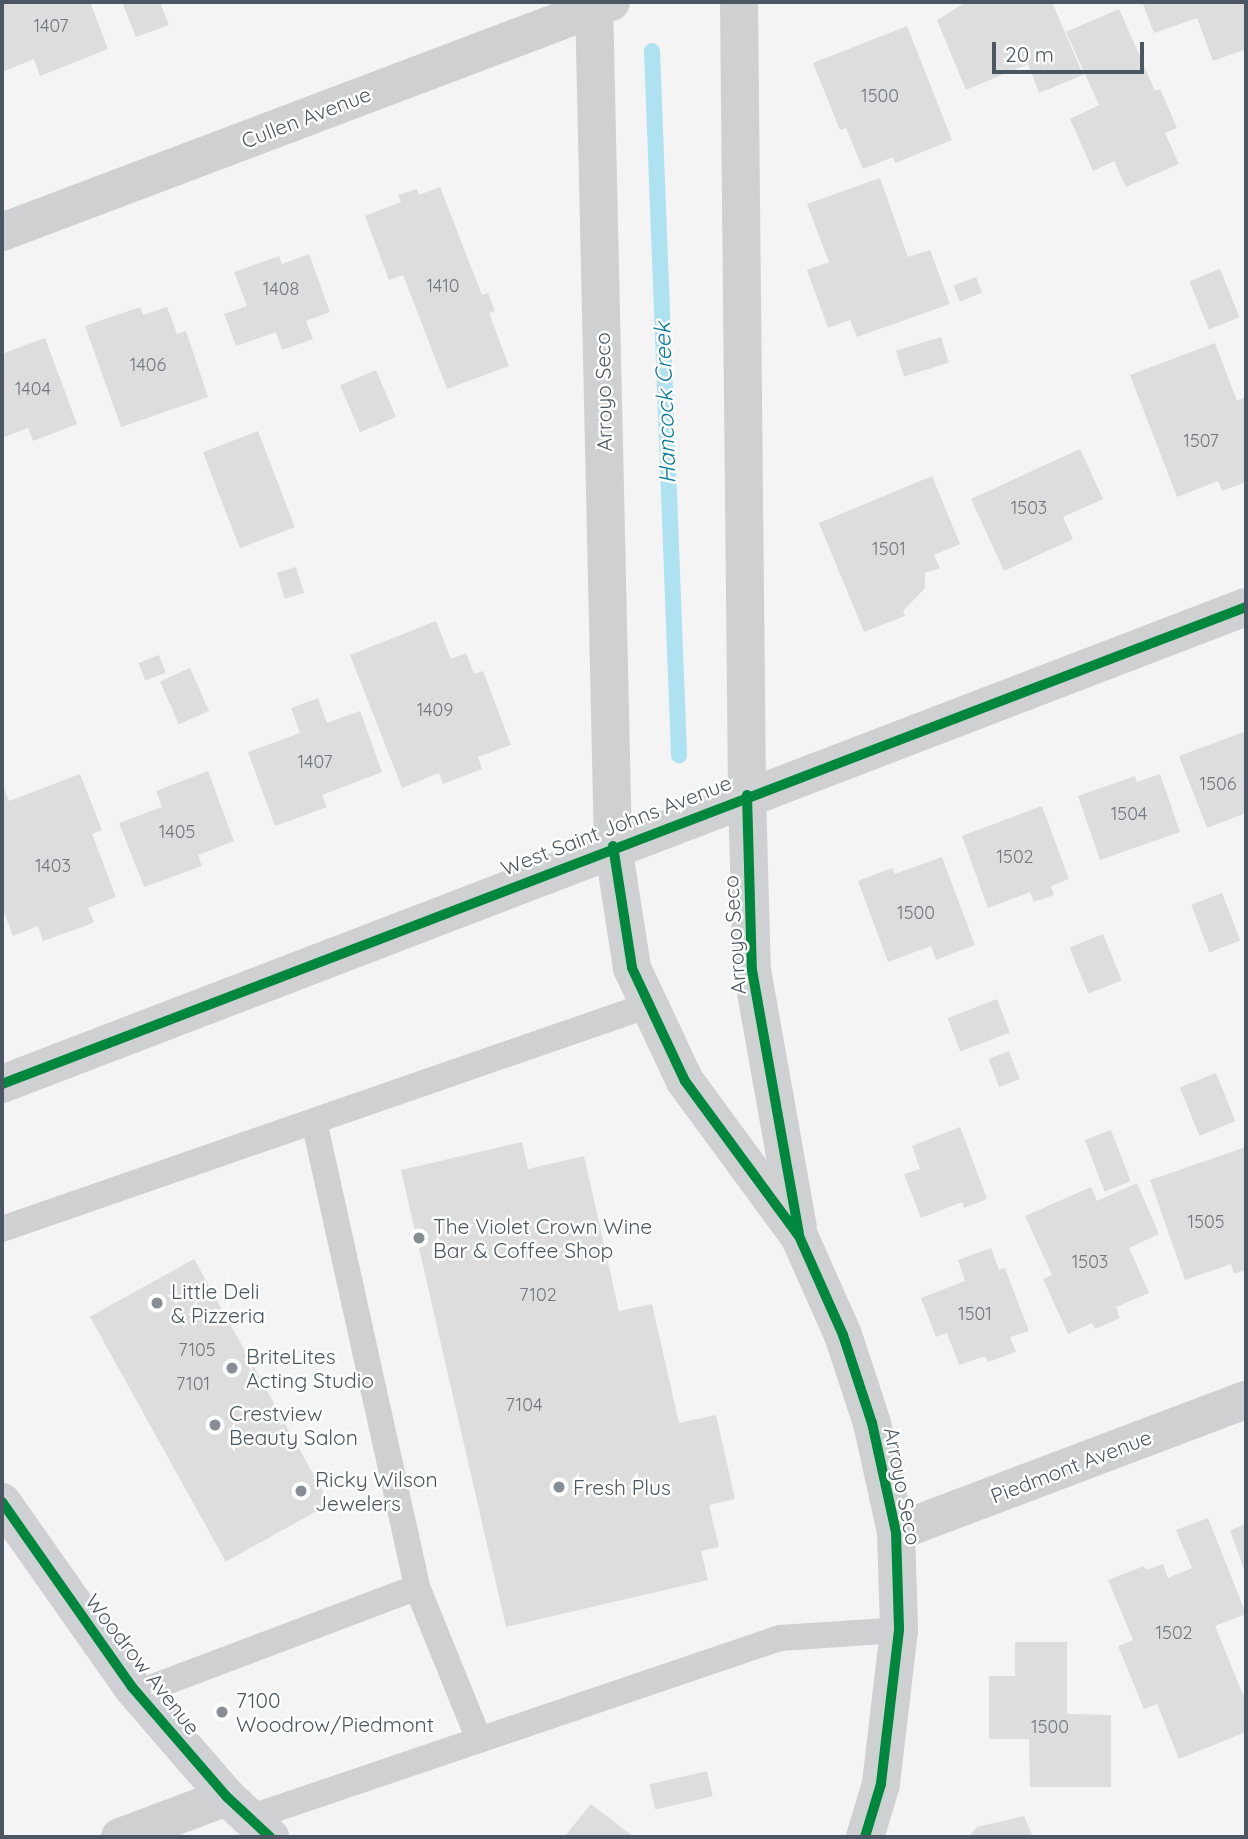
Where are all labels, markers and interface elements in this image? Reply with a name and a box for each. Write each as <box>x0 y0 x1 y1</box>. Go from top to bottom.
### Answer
house number: 1407 <box>34 15 68 37</box>
scale bar <box>996 28 1148 72</box>
text: 20 m <box>1005 41 1054 67</box>
street label: Cullen Avenue <box>238 81 374 153</box>
house number: 1500 <box>861 85 899 107</box>
house number: 1410 <box>426 275 460 297</box>
house number: 1408 <box>263 278 299 300</box>
water label: Hancock Creek <box>648 322 682 484</box>
street label: Arroyo Seco <box>589 332 617 452</box>
house number: 1406 <box>130 354 166 376</box>
house number: 1404 <box>15 378 51 400</box>
house number: 1507 <box>1183 430 1219 452</box>
house number: 1503 <box>1011 497 1047 519</box>
house number: 1501 <box>872 538 906 560</box>
house number: 1409 <box>417 699 453 721</box>
house number: 1407 <box>298 751 332 773</box>
street label: West Saint Johns Avenue <box>497 769 735 881</box>
house number: 1506 <box>1200 773 1236 795</box>
house number: 1504 <box>1111 803 1147 825</box>
house number: 1405 <box>159 821 195 843</box>
house number: 1502 <box>996 846 1034 868</box>
house number: 1403 <box>35 855 71 877</box>
street label: Arroyo Seco <box>717 875 751 995</box>
house number: 1500 <box>897 902 935 924</box>
house number: 1505 <box>1188 1211 1224 1233</box>
place label: The Violet Crown Wine Bar & Coffee Shop <box>433 1213 652 1263</box>
marker: The Violet Crown Wine Bar & Coffee Shop <box>411 1230 427 1246</box>
house number: 1503 <box>1072 1251 1108 1273</box>
place label: Little Deli & Pizzeria <box>171 1278 265 1328</box>
house number: 7102 <box>519 1284 557 1306</box>
marker: Little Deli & Pizzeria <box>149 1295 165 1311</box>
house number: 1501 <box>958 1303 992 1325</box>
house number: 7105 <box>178 1339 216 1361</box>
place label: BriteLites Acting Studio <box>246 1343 374 1393</box>
marker: BriteLites Acting Studio <box>224 1360 240 1376</box>
house number: 7101 <box>176 1373 210 1395</box>
house number: 7104 <box>506 1394 542 1416</box>
place label: Crestview Beauty Salon <box>229 1400 358 1450</box>
marker: Crestview Beauty Salon <box>207 1417 223 1433</box>
street label: Piedmont Avenue <box>987 1424 1155 1508</box>
street label: Arroyo Seco <box>879 1425 927 1547</box>
place label: Ricky Wilson Jewelers <box>315 1466 438 1516</box>
place label: Fresh Plus <box>573 1474 671 1500</box>
marker: Fresh Plus <box>551 1479 567 1495</box>
marker: Ricky Wilson Jewelers <box>293 1483 309 1499</box>
street label: Woodrow Avenue <box>80 1589 206 1739</box>
house number: 1502 <box>1155 1622 1193 1644</box>
place label: 7100 Woodrow/Piedmont <box>236 1687 434 1737</box>
marker: 7100 Woodrow/Piedmont <box>214 1704 230 1720</box>
house number: 1500 <box>1031 1716 1069 1738</box>

